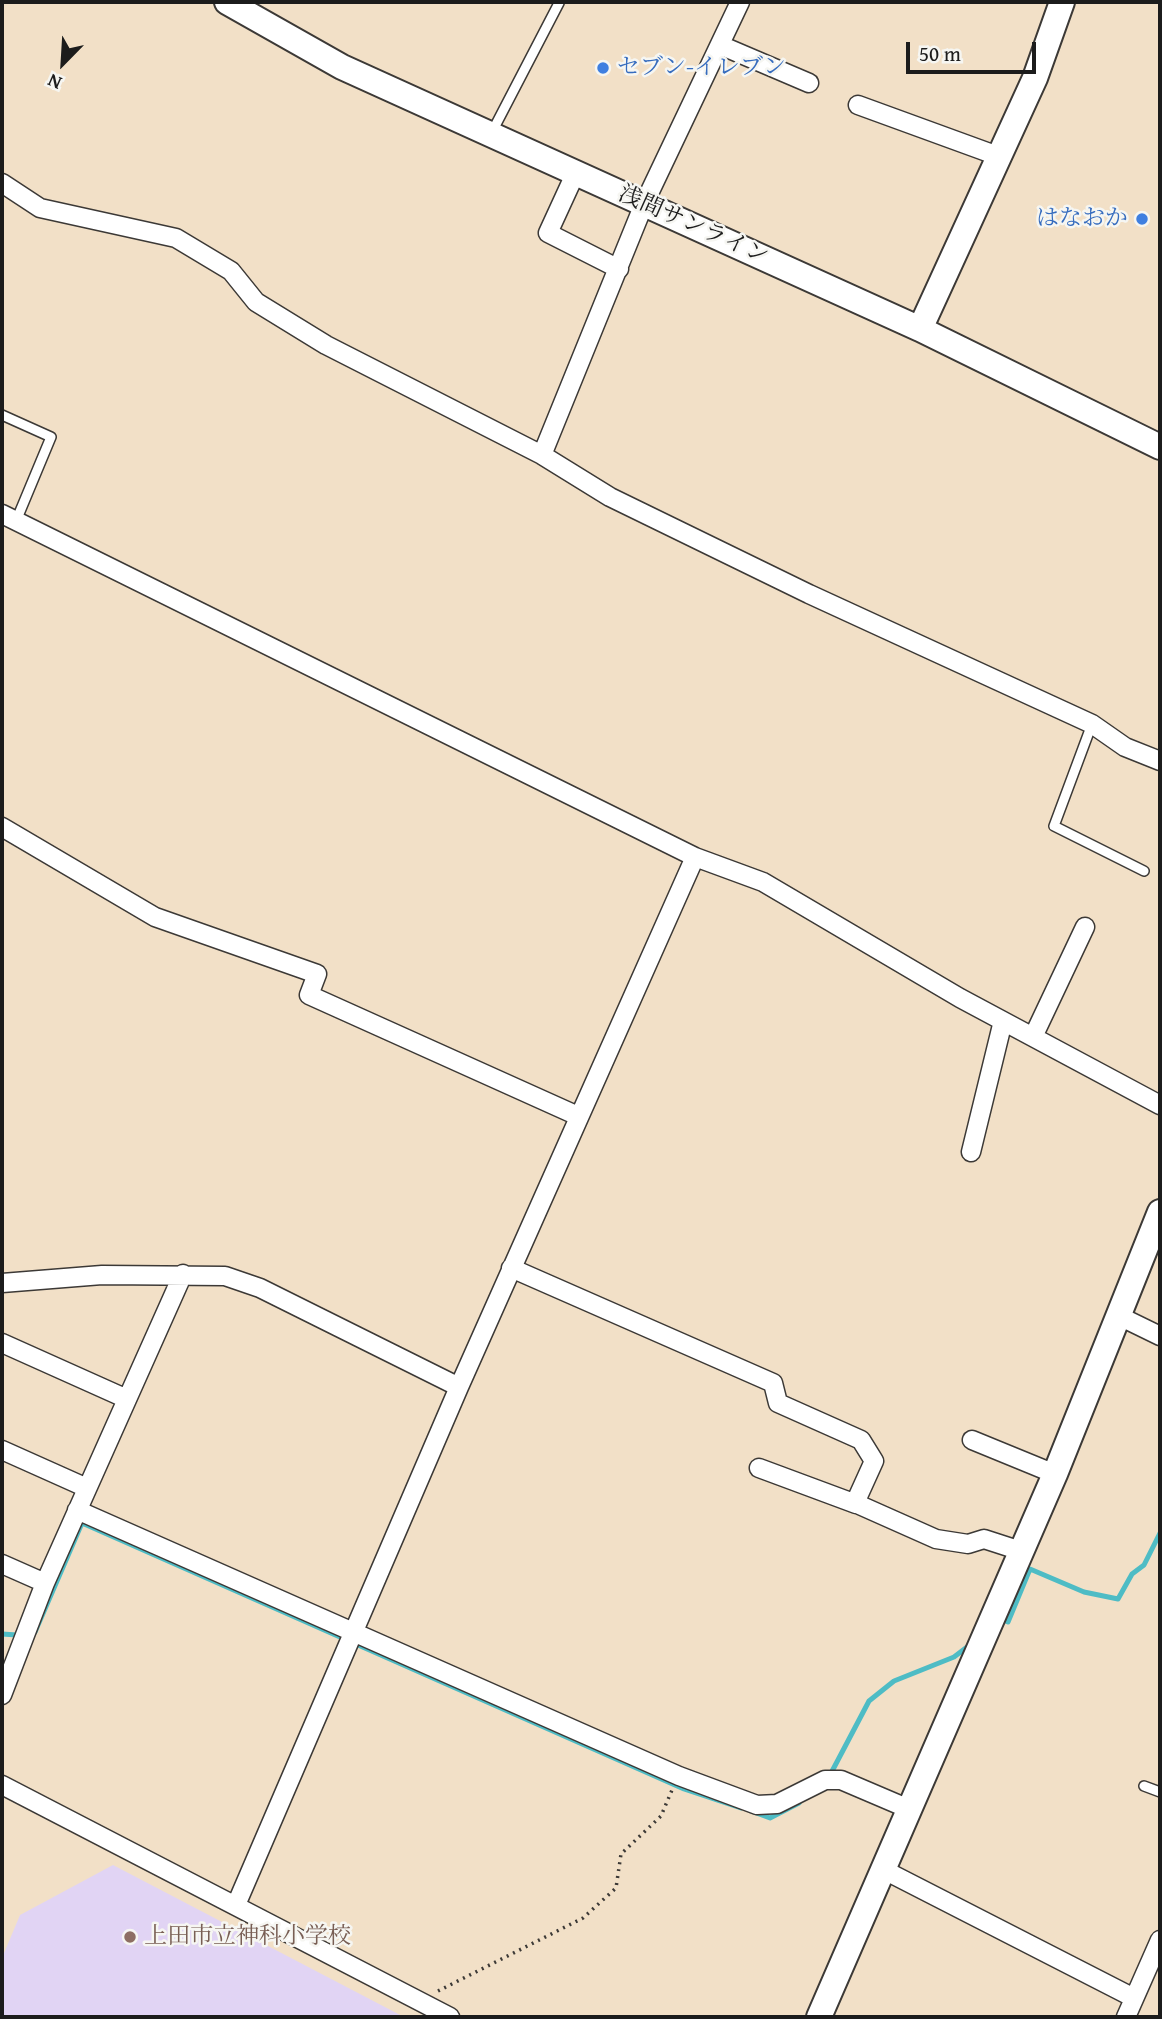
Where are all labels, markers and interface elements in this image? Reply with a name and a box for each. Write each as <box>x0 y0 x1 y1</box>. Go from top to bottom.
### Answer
north arrow <box>28 28 98 98</box>
scale bar <box>910 28 1040 72</box>
text: 50 m <box>919 38 961 69</box>
place label: セブン-イレブン <box>617 54 786 82</box>
marker: セブン-イレブン <box>595 60 611 76</box>
text: N <box>43 67 66 98</box>
street label: 浅間サンライン <box>614 181 772 271</box>
place label: はなおか <box>1036 205 1128 233</box>
marker: はなおか <box>1134 211 1150 227</box>
place label: 上田市立神科小学校 <box>144 1923 351 1951</box>
marker: 上田市立神科小学校 <box>122 1929 138 1945</box>

